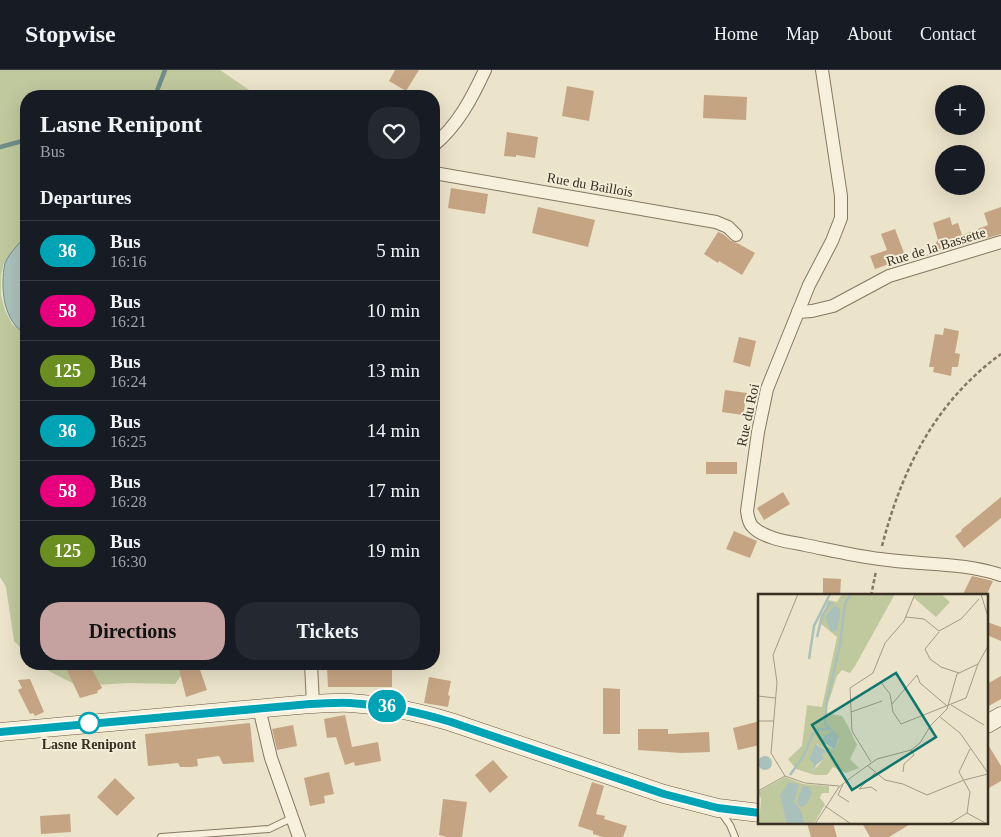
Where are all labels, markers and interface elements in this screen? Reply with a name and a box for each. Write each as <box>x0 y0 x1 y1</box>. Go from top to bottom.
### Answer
text: Stopwise <box>25 21 116 47</box>
text: Home <box>714 24 758 44</box>
text: Map <box>786 24 819 44</box>
text: About <box>847 24 892 44</box>
text: Contact <box>920 24 976 44</box>
map controls <box>935 85 985 195</box>
button: + <box>935 85 985 135</box>
button: heart <box>368 107 420 159</box>
text: Lasne Renipont <box>40 111 202 137</box>
text: Bus <box>40 143 65 160</box>
button: − <box>935 145 985 195</box>
street label: Rue du Baillois <box>546 170 634 200</box>
text: Departures <box>40 187 131 208</box>
street label: Rue de la Bassette <box>885 225 987 269</box>
text: Bus <box>110 231 141 252</box>
text: 5 min <box>376 240 420 261</box>
text: 36 <box>59 241 77 261</box>
text: 16:16 <box>110 253 146 270</box>
text: Bus <box>110 291 141 312</box>
text: 10 min <box>367 300 420 321</box>
text: 58 <box>59 301 77 321</box>
text: 16:21 <box>110 313 146 330</box>
text: Bus <box>110 351 141 372</box>
text: 13 min <box>367 360 420 381</box>
text: 125 <box>54 361 81 381</box>
text: 16:24 <box>110 373 146 390</box>
street label: Rue du Roi <box>734 382 762 448</box>
text: Bus <box>110 411 141 432</box>
text: 14 min <box>367 420 420 441</box>
text: 36 <box>59 421 77 441</box>
text: 16:25 <box>110 433 146 450</box>
text: Bus <box>110 471 141 492</box>
text: 17 min <box>367 480 420 501</box>
text: 58 <box>59 481 77 501</box>
text: 16:28 <box>110 493 146 510</box>
text: Bus <box>110 531 141 552</box>
text: 19 min <box>367 540 420 561</box>
text: 125 <box>54 541 81 561</box>
text: 16:30 <box>110 553 146 570</box>
inset map <box>758 594 988 824</box>
button: Directions <box>40 602 225 660</box>
button: Tickets <box>235 602 420 660</box>
line badge: 36 <box>364 690 410 722</box>
text: 36 <box>378 696 396 716</box>
marker: Lasne Renipont <box>78 712 100 734</box>
place label: Lasne Renipont <box>42 737 137 752</box>

